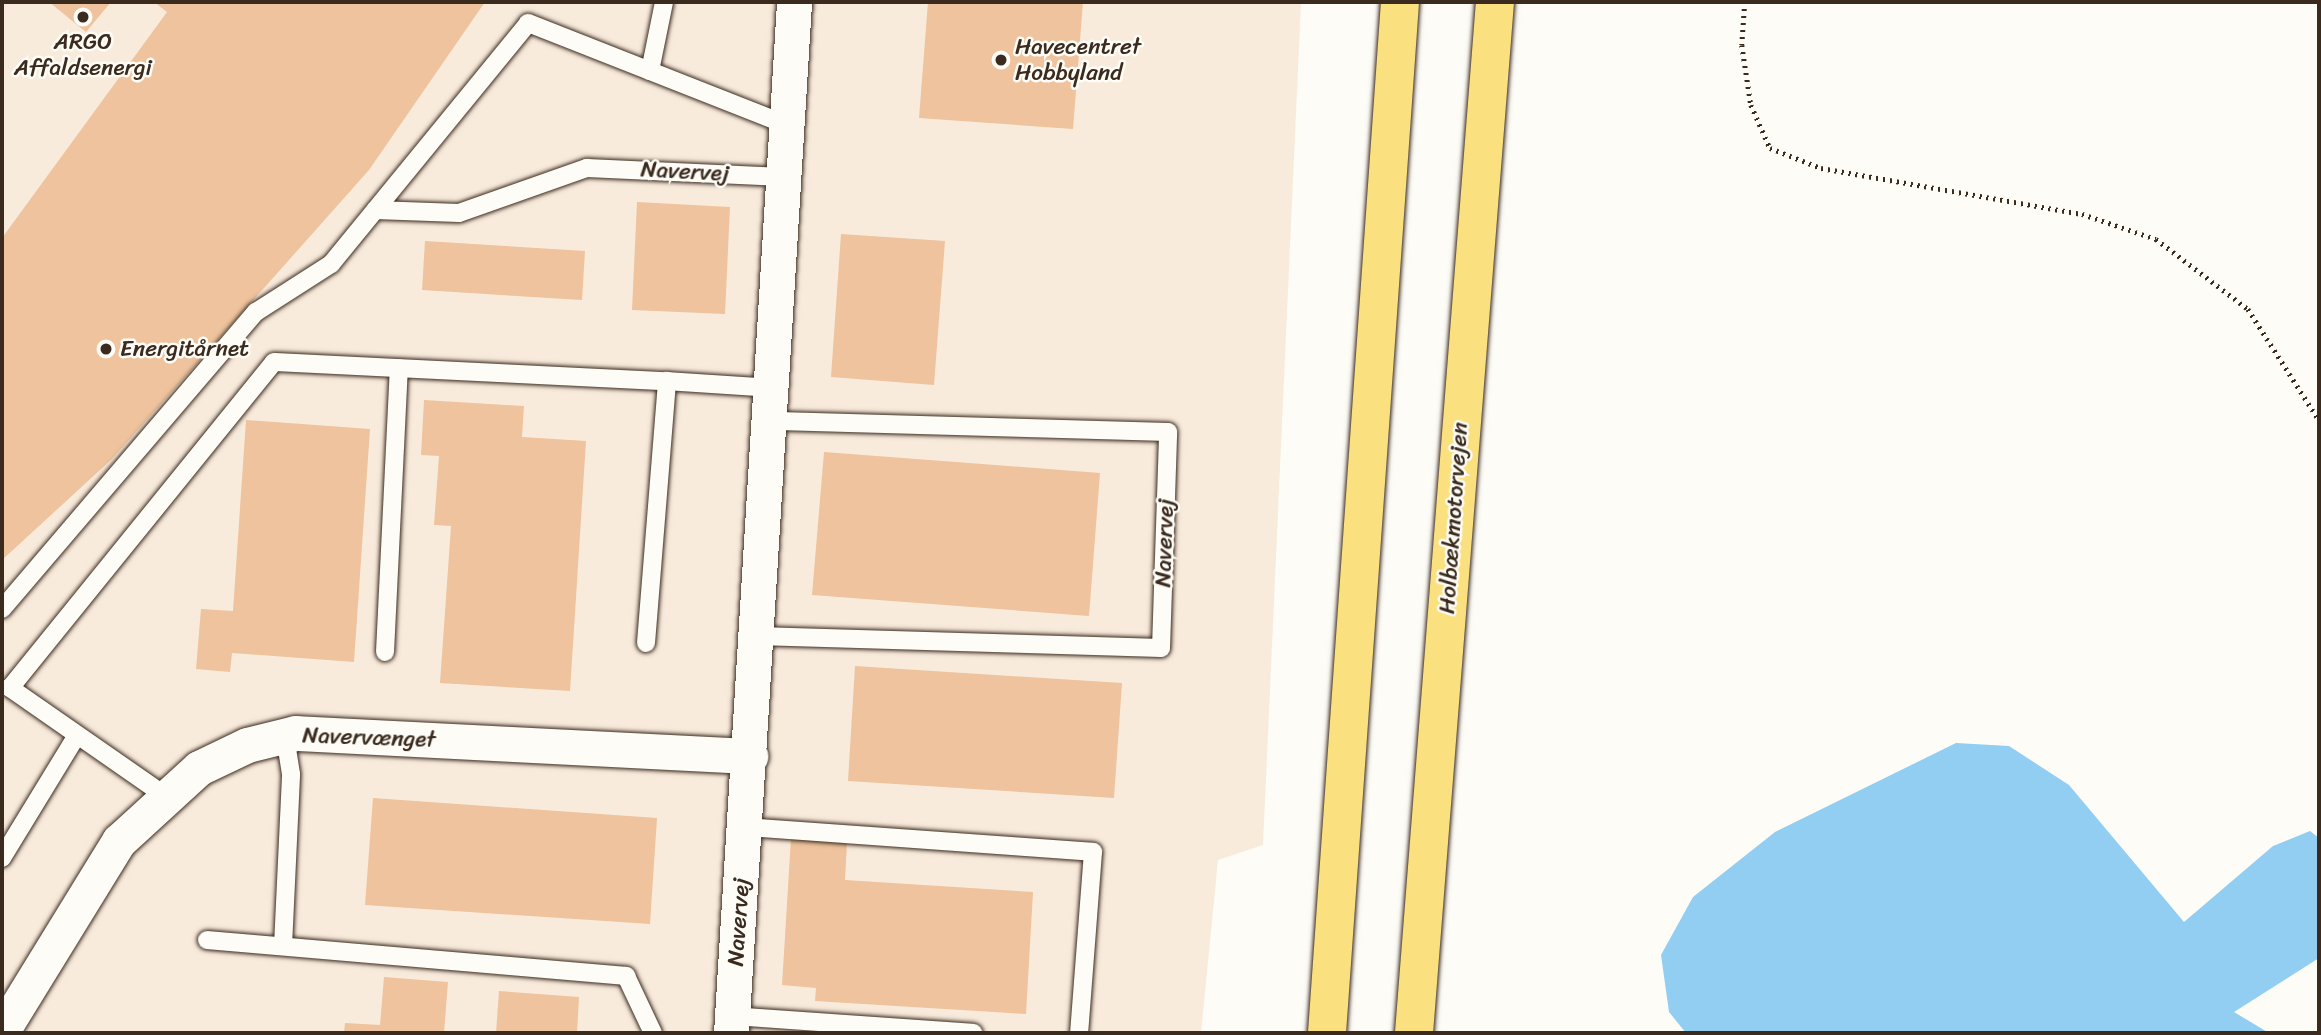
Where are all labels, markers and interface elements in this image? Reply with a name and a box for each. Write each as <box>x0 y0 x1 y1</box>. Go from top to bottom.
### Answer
marker: ARGO Affaldsenergi <box>75 9 91 25</box>
place label: ARGO Affaldsenergi <box>14 28 152 82</box>
place label: Havecentret Hobbyland <box>1015 33 1141 87</box>
marker: Havecentret Hobbyland <box>993 52 1009 68</box>
street label: Navervej <box>640 156 730 188</box>
place label: Energitårnet <box>120 335 249 363</box>
marker: Energitårnet <box>98 341 114 357</box>
street label: Holbækmotorvejen <box>1434 421 1474 615</box>
street label: Navervej <box>1150 498 1180 588</box>
street label: Navervænget <box>302 722 436 754</box>
street label: Navervej <box>722 877 756 967</box>

